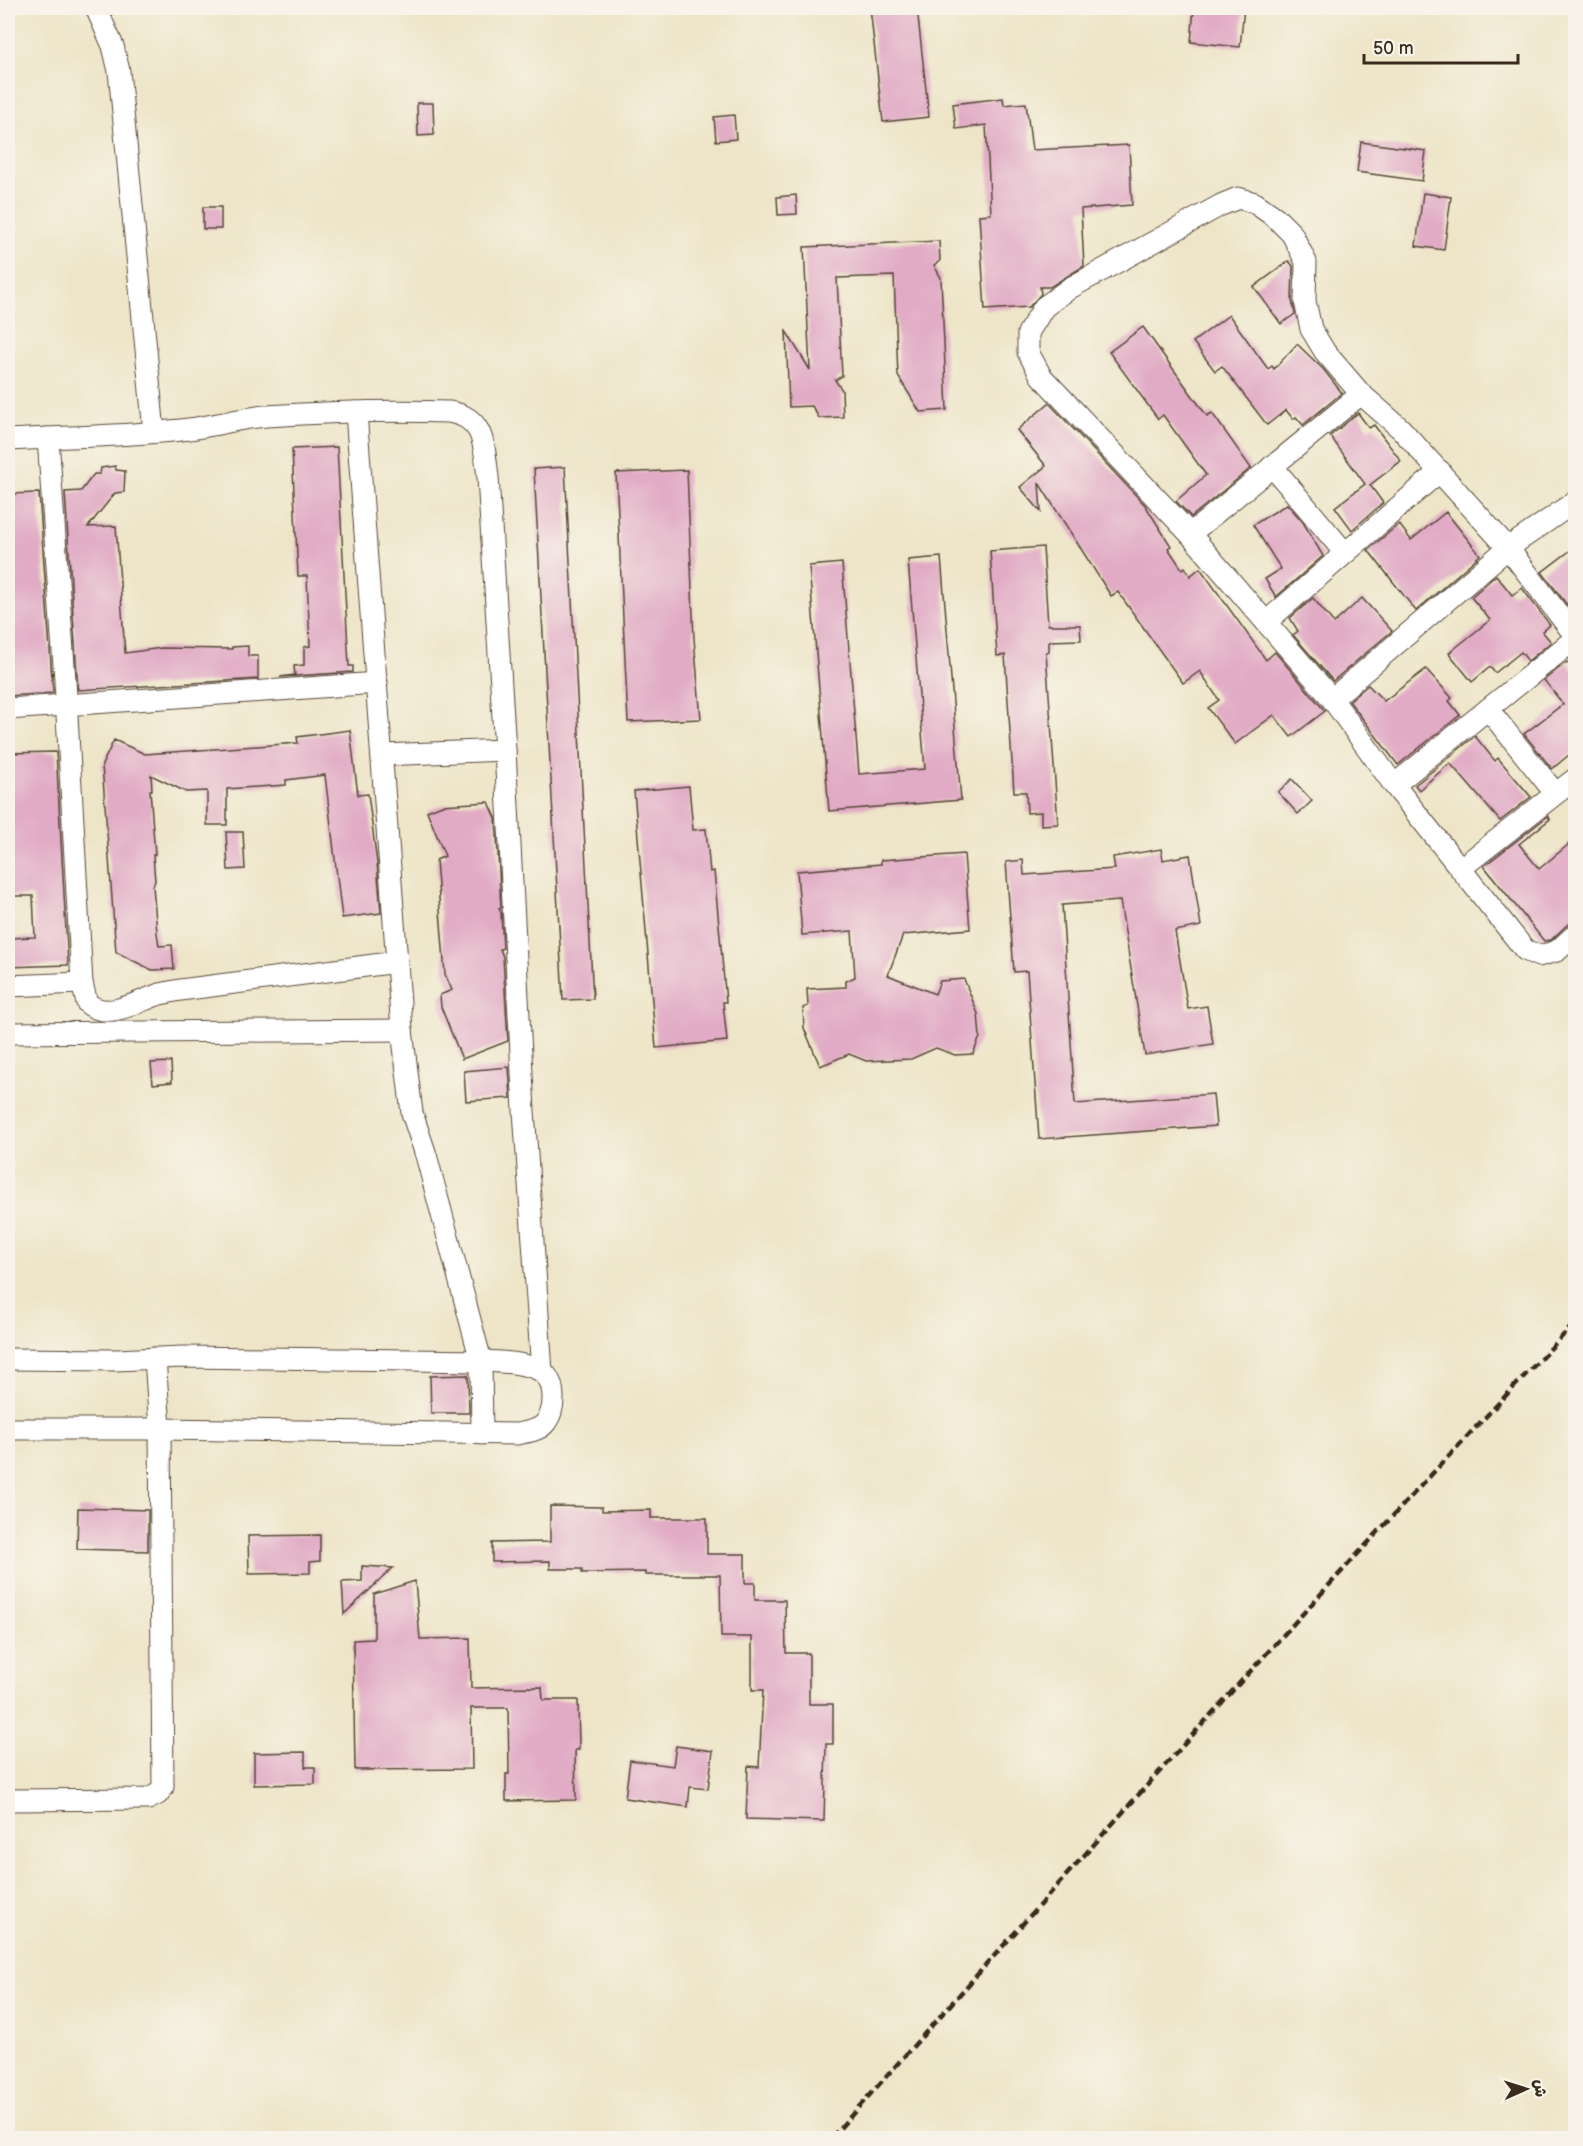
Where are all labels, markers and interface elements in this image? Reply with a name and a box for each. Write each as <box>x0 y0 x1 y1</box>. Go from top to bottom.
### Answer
scale bar <box>1364 27 1518 65</box>
text: 50 m <box>1373 38 1414 59</box>
north arrow <box>1496 2059 1556 2119</box>
text: ش <box>1530 2079 1549 2098</box>

